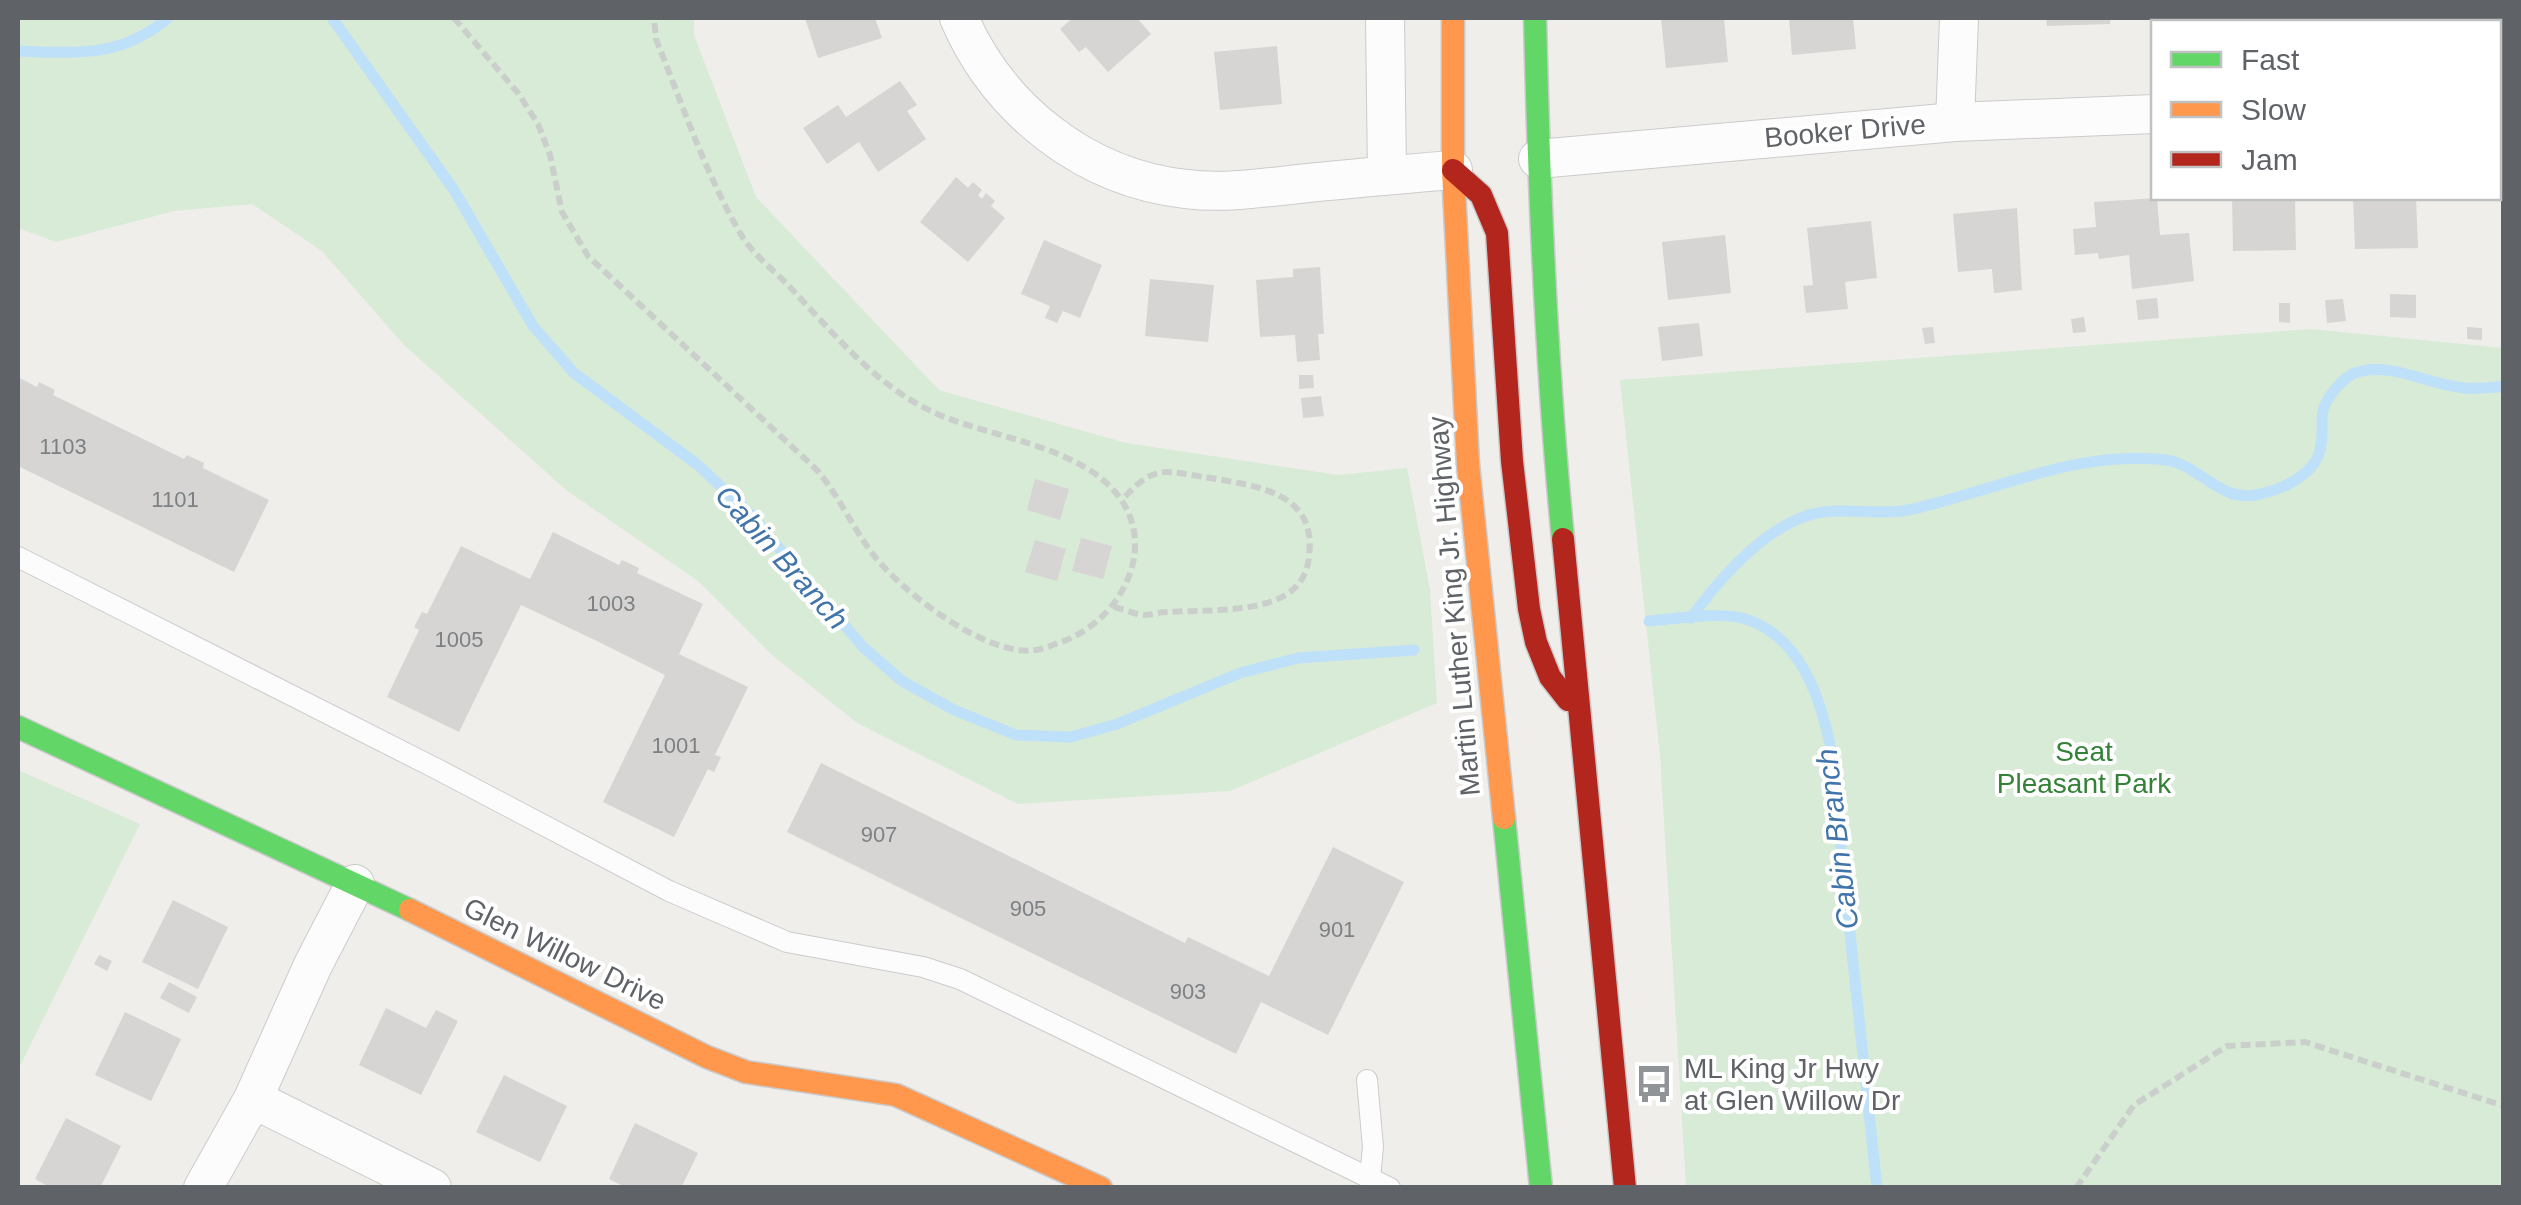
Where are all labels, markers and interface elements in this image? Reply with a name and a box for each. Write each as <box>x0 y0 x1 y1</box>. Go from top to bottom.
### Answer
legend <box>2151 20 2501 200</box>
text: Fast <box>2241 43 2300 76</box>
text: Slow <box>2241 93 2306 126</box>
street label: Booker Drive <box>1763 109 1927 153</box>
text: Jam <box>2241 143 2298 176</box>
street label: Martin Luther King Jr. Highway <box>1422 415 1486 797</box>
house number: 1103 <box>39 434 87 459</box>
water label: Cabin Branch <box>709 478 855 636</box>
house number: 1101 <box>151 487 199 512</box>
house number: 1003 <box>587 591 635 616</box>
house number: 1005 <box>435 627 483 652</box>
house number: 1001 <box>652 733 700 758</box>
park label: Seat Pleasant Park <box>1997 736 2172 799</box>
water label: Cabin Branch <box>1810 747 1864 931</box>
house number: 907 <box>861 822 897 847</box>
street label: Glen Willow Drive <box>459 892 671 1016</box>
house number: 905 <box>1010 896 1046 921</box>
house number: 901 <box>1319 917 1355 942</box>
house number: 903 <box>1170 979 1206 1004</box>
place label: ML King Jr Hwy at Glen Willow Dr <box>1684 1053 1900 1116</box>
bus stop icon: ML King Jr Hwy at Glen Willow Dr <box>1633 1063 1675 1105</box>

